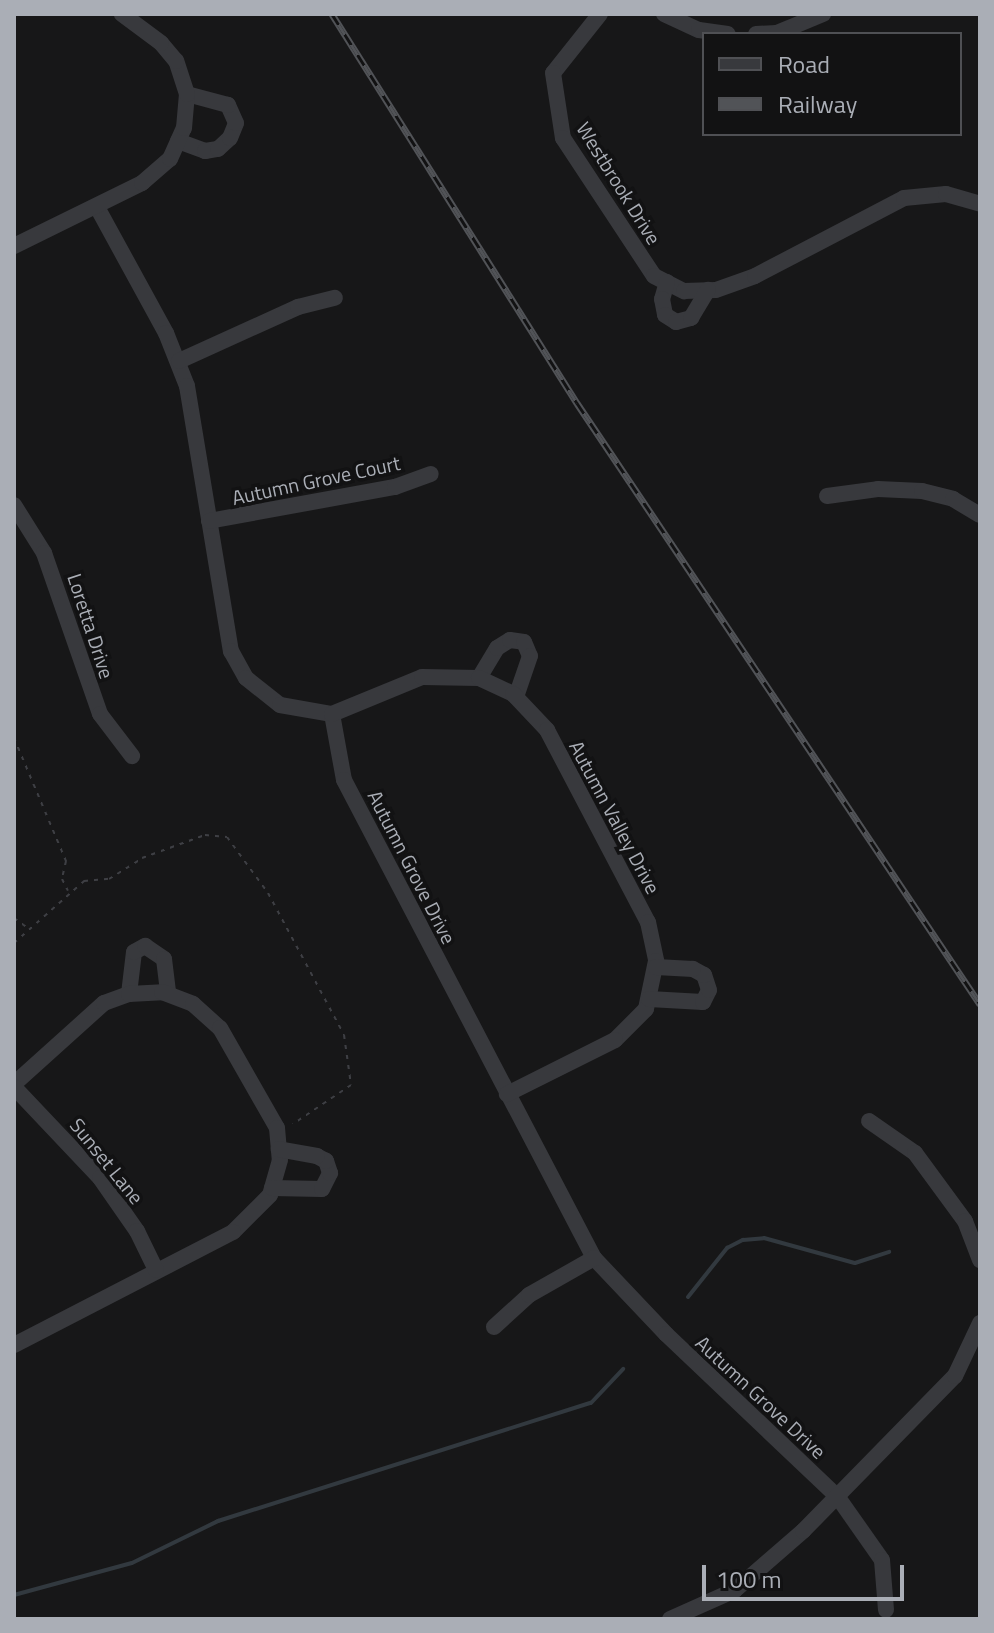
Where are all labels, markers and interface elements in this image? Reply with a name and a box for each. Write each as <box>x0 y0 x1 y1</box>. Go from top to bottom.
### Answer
legend <box>702 32 962 136</box>
text: Road <box>778 46 830 82</box>
text: Railway <box>778 86 857 122</box>
street label: Westbrook Drive <box>572 117 666 249</box>
street label: Autumn Grove Court <box>230 450 402 510</box>
street label: Loretta Drive <box>63 570 119 682</box>
street label: Autumn Valley Drive <box>564 736 666 898</box>
street label: Autumn Grove Drive <box>363 786 461 948</box>
street label: Sunset Lane <box>65 1113 149 1209</box>
street label: Autumn Grove Drive <box>691 1331 831 1463</box>
scale bar <box>706 1549 908 1599</box>
text: 100 m <box>716 1561 782 1597</box>

